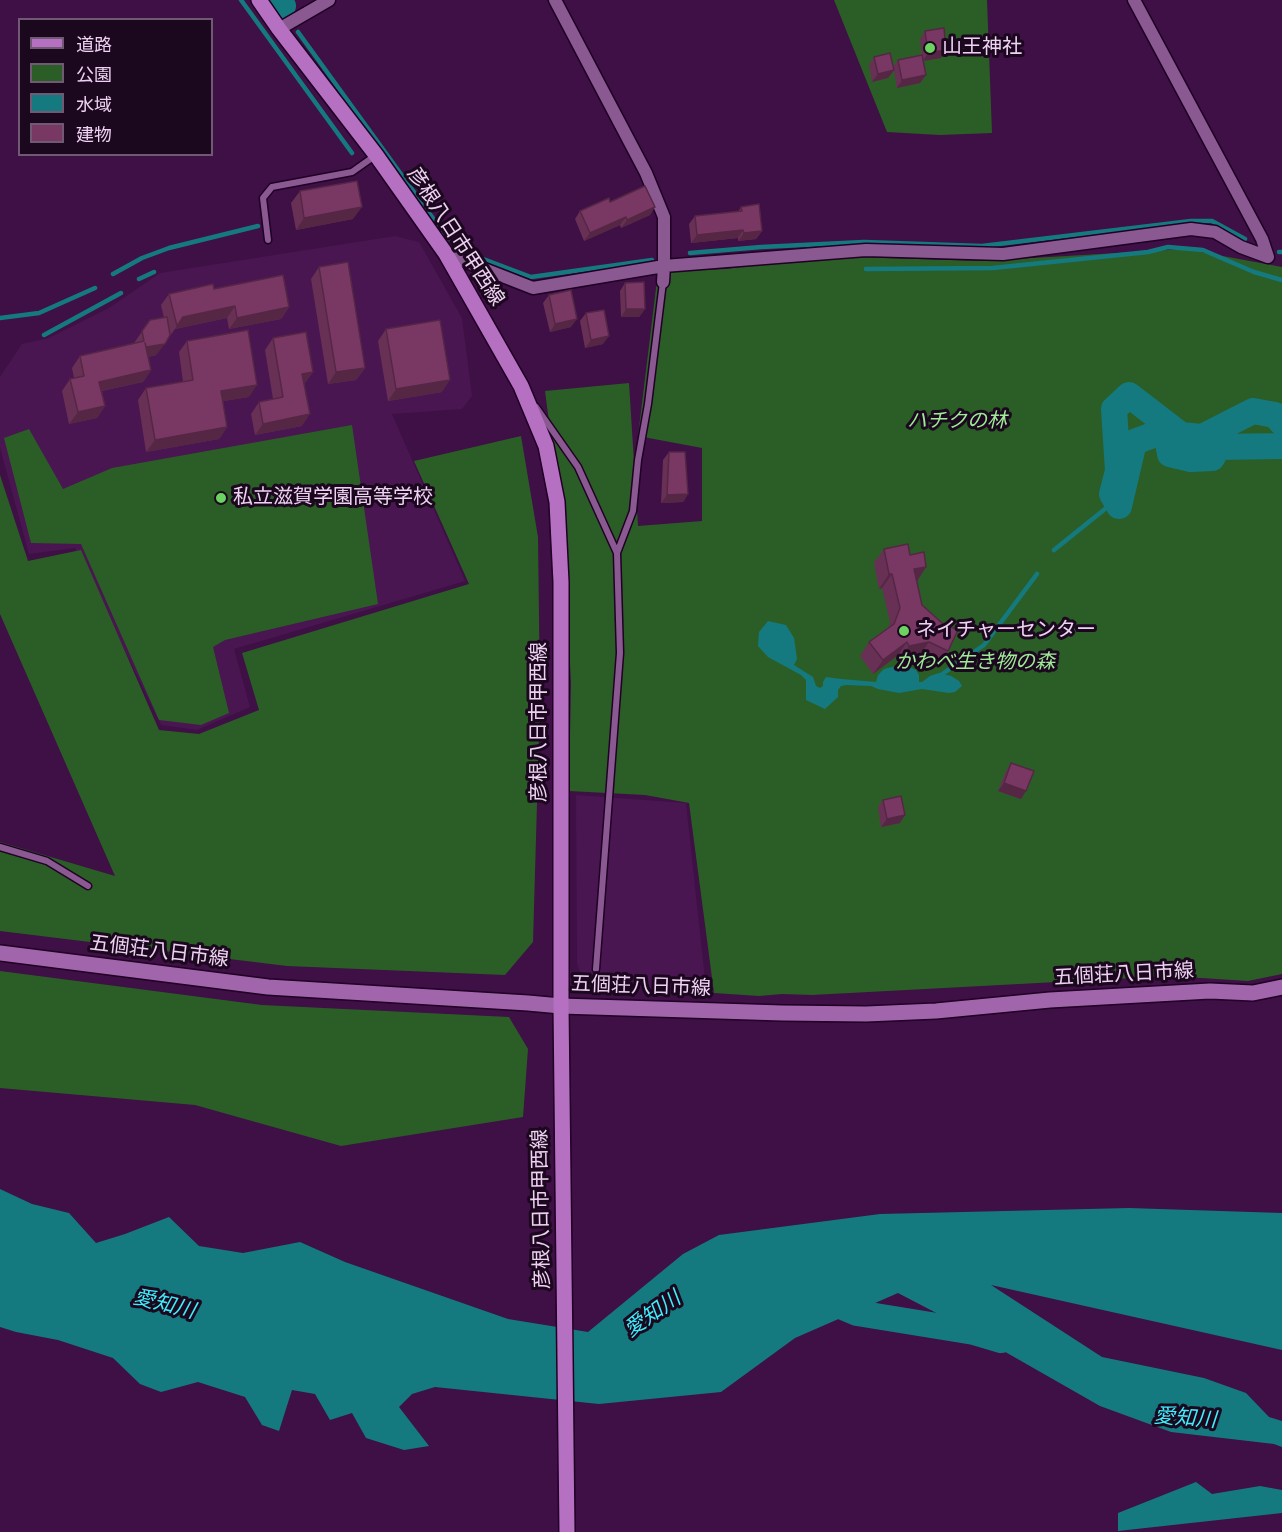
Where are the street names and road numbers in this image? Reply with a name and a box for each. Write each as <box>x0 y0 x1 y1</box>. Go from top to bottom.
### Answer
street label: 彦根八日市甲西線 <box>401 163 509 311</box>
street label: 彦根八日市甲西線 <box>528 642 552 802</box>
street label: 五個荘八日市線 <box>88 932 230 972</box>
street label: 五個荘八日市線 <box>1053 959 1195 991</box>
street label: 五個荘八日市線 <box>571 973 711 1001</box>
street label: 彦根八日市甲西線 <box>529 1129 555 1289</box>

